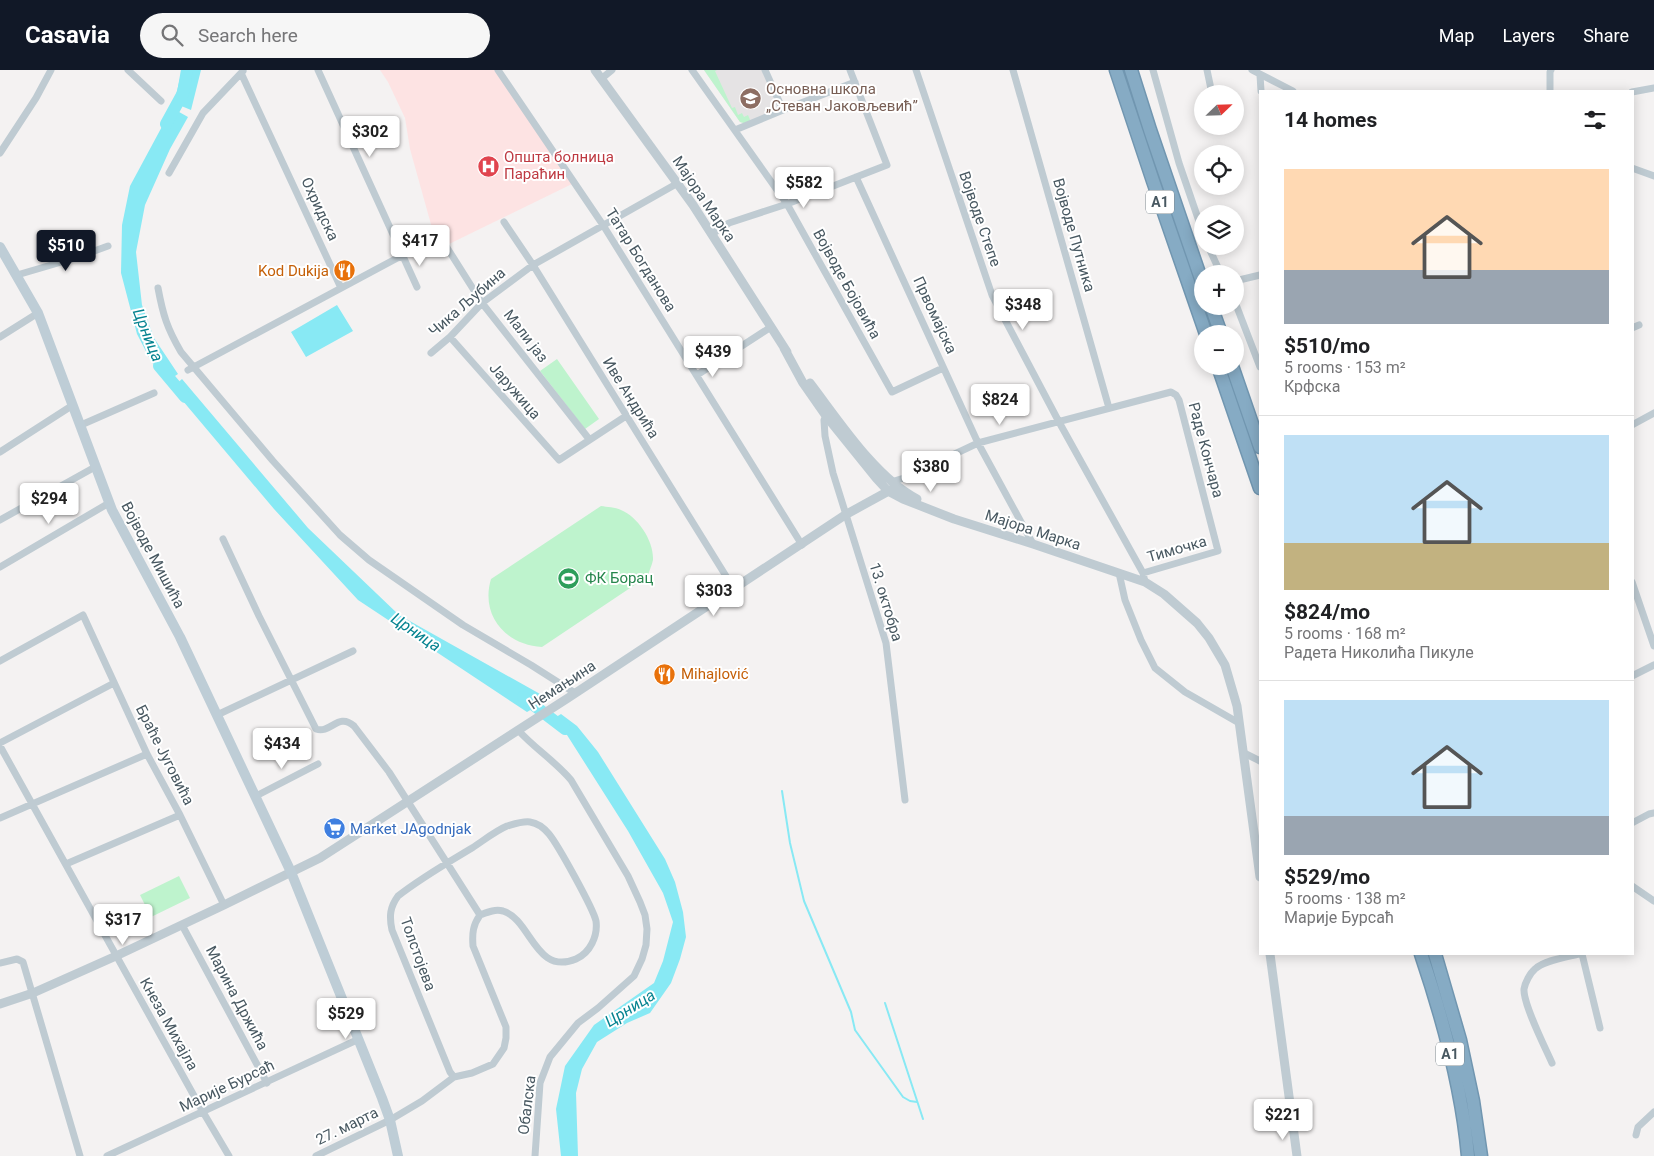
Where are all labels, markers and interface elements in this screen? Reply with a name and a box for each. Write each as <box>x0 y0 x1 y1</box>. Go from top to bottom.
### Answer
search box <box>140 13 490 58</box>
text: Casavia <box>25 21 110 49</box>
icon: search <box>158 21 186 49</box>
text: Search here <box>198 24 298 47</box>
text: Map <box>1439 25 1474 46</box>
text: Layers <box>1502 25 1555 46</box>
text: Share <box>1583 25 1629 46</box>
place label: Основна школа „Стеван Јаковљевић” <box>766 80 918 115</box>
north arrow <box>1194 85 1244 135</box>
map controls <box>1194 85 1244 375</box>
school or university icon: Основна школа „Стеван Јаковљевић” <box>738 86 762 110</box>
icon: filters <box>1581 106 1609 134</box>
text: 14 homes <box>1284 108 1377 132</box>
pin: $302 <box>340 116 400 158</box>
text: $302 <box>352 122 388 141</box>
button: locate <box>1194 145 1244 195</box>
place label: Општа болница Параћин <box>504 148 614 183</box>
street label: Мајора Марка <box>669 153 739 245</box>
hospital icon: Општа болница Параћин <box>476 154 500 178</box>
pin: $582 <box>774 166 834 209</box>
street label: Војводе Степе <box>955 169 1005 269</box>
text: $582 <box>786 173 822 192</box>
street label: Охридска <box>297 174 343 244</box>
street label: Војводе Путника <box>1049 176 1099 294</box>
road number: A1 <box>1146 190 1174 214</box>
icon: home <box>1402 202 1492 292</box>
street label: Татар Богданова <box>602 205 680 315</box>
button: layers <box>1194 205 1244 255</box>
pin: $417 <box>390 224 450 267</box>
street label: Војводе Бојовића <box>809 226 885 342</box>
pin: $510 <box>36 230 96 272</box>
text: $417 <box>402 231 438 250</box>
text: $510 <box>48 236 84 255</box>
restaurant icon: Kod Dukija <box>333 259 357 283</box>
place label: Kod Dukija <box>258 262 329 280</box>
street label: Чика Љубина <box>425 264 509 340</box>
button: + <box>1194 265 1244 315</box>
street label: Првомајска <box>909 273 961 357</box>
pin: $348 <box>993 288 1053 331</box>
text: $348 <box>1005 295 1041 314</box>
water label: Црница <box>129 306 167 364</box>
street label: Мали јаз <box>500 306 552 366</box>
button: − <box>1194 325 1244 375</box>
text: $510/mo <box>1284 334 1370 358</box>
pin: $439 <box>683 336 743 378</box>
text: $439 <box>695 342 731 361</box>
street label: Иве Андрића <box>599 354 663 442</box>
text: 5 rooms · 153 m² <box>1284 358 1406 377</box>
street label: Јаружица <box>486 359 544 423</box>
text: Крфска <box>1284 377 1340 396</box>
pin: $824 <box>970 384 1030 426</box>
text: $824 <box>982 390 1018 409</box>
street label: Раде Кончара <box>1185 400 1227 500</box>
pin: $380 <box>901 450 961 493</box>
text: $380 <box>913 457 949 476</box>
icon: home <box>1402 467 1492 557</box>
pin: $294 <box>19 482 79 525</box>
text: $294 <box>31 489 67 508</box>
street label: Војводе Мишића <box>117 499 189 611</box>
street label: Мајора Марка <box>983 506 1083 554</box>
street label: Тимочка <box>1145 532 1209 566</box>
street label: 13. октобра <box>865 560 907 644</box>
sports icon: ФК Борац <box>557 566 581 590</box>
place label: ФК Борац <box>585 569 654 587</box>
pin: $303 <box>684 574 744 617</box>
text: $303 <box>696 581 732 600</box>
text: $824/mo <box>1284 600 1370 624</box>
water label: Црница <box>388 609 444 655</box>
text: 5 rooms · 168 m² <box>1284 624 1406 643</box>
text: Радета Николића Пикуле <box>1284 643 1474 662</box>
street label: Немањина <box>525 657 599 713</box>
restaurant icon: Mihajlović <box>653 662 677 686</box>
place label: Mihajlović <box>681 665 749 683</box>
street label: Браће Југовића <box>132 702 198 808</box>
pin: $434 <box>252 728 312 770</box>
icon: home <box>1402 732 1492 822</box>
text: $434 <box>264 734 300 753</box>
supermarket icon: Market JAgodnjak <box>322 817 346 841</box>
place label: Market JAgodnjak <box>350 820 472 838</box>
text: $529/mo <box>1284 865 1370 889</box>
text: 5 rooms · 138 m² <box>1284 889 1406 908</box>
pin: $317 <box>93 904 153 946</box>
text: Марије Бурсаћ <box>1284 908 1394 927</box>
text: $317 <box>105 910 141 929</box>
street label: Толстојева <box>396 915 440 993</box>
street label: Марина Држића <box>202 943 272 1053</box>
street label: Кнеза Михајла <box>136 974 202 1074</box>
water label: Црница <box>601 985 659 1031</box>
pin: $529 <box>316 998 376 1040</box>
text: $529 <box>328 1004 364 1023</box>
road number: A1 <box>1436 1042 1464 1066</box>
street label: Марије Бурсаћ <box>176 1056 278 1116</box>
street label: Обалска <box>514 1074 540 1136</box>
pin: $221 <box>1253 1098 1313 1141</box>
street label: 27. марта <box>313 1103 381 1149</box>
text: $221 <box>1265 1105 1301 1124</box>

